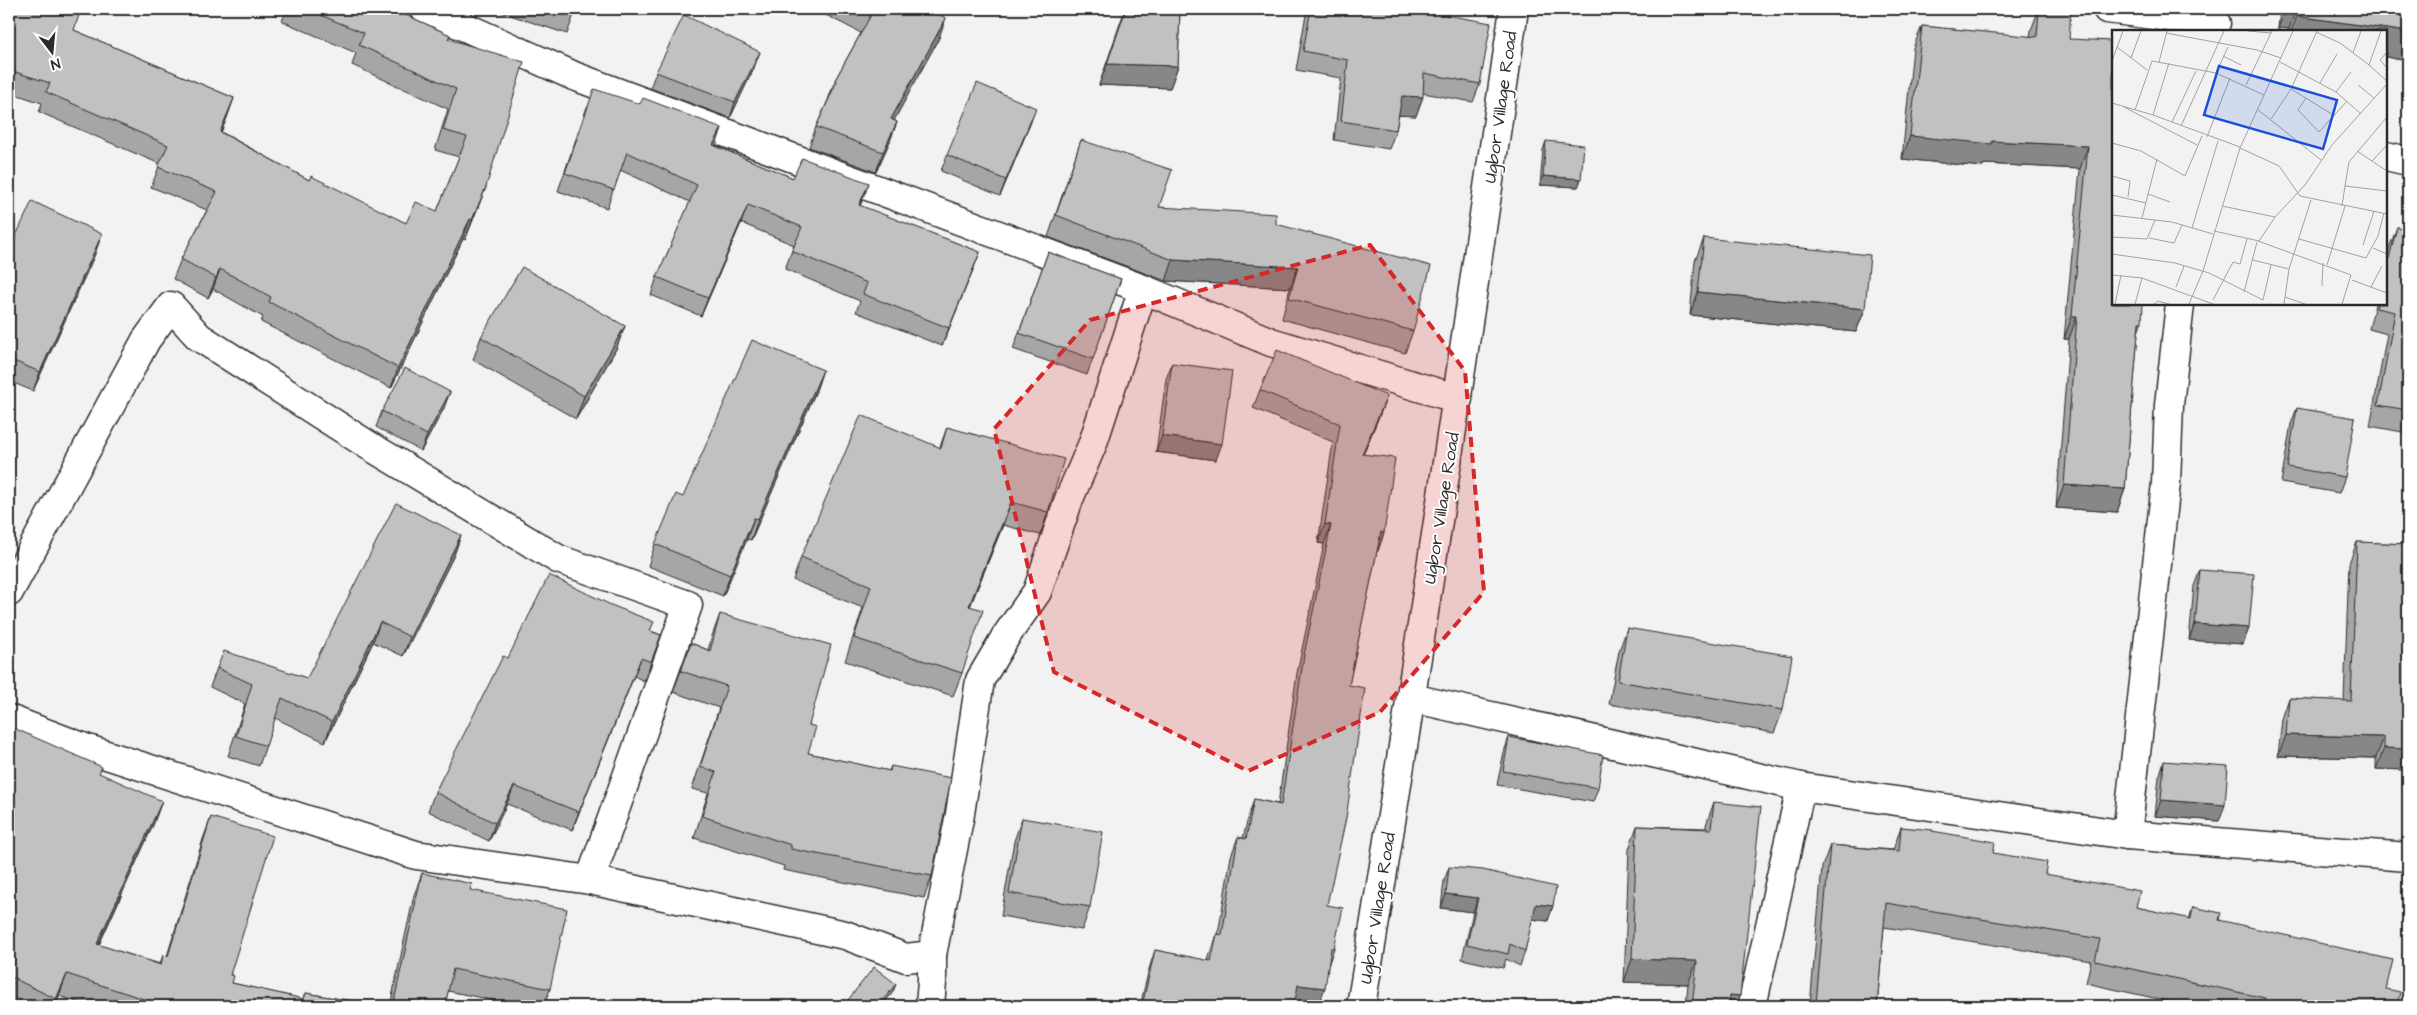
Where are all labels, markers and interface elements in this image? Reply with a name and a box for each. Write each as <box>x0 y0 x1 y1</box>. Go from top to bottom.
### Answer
north arrow <box>28 28 78 78</box>
street label: Ugbor Village Road <box>1477 29 1525 185</box>
inset map <box>2112 30 2387 305</box>
text: N <box>48 53 62 74</box>
street label: Ugbor Village Road <box>1417 430 1467 586</box>
street label: Ugbor Village Road <box>1353 830 1403 986</box>

